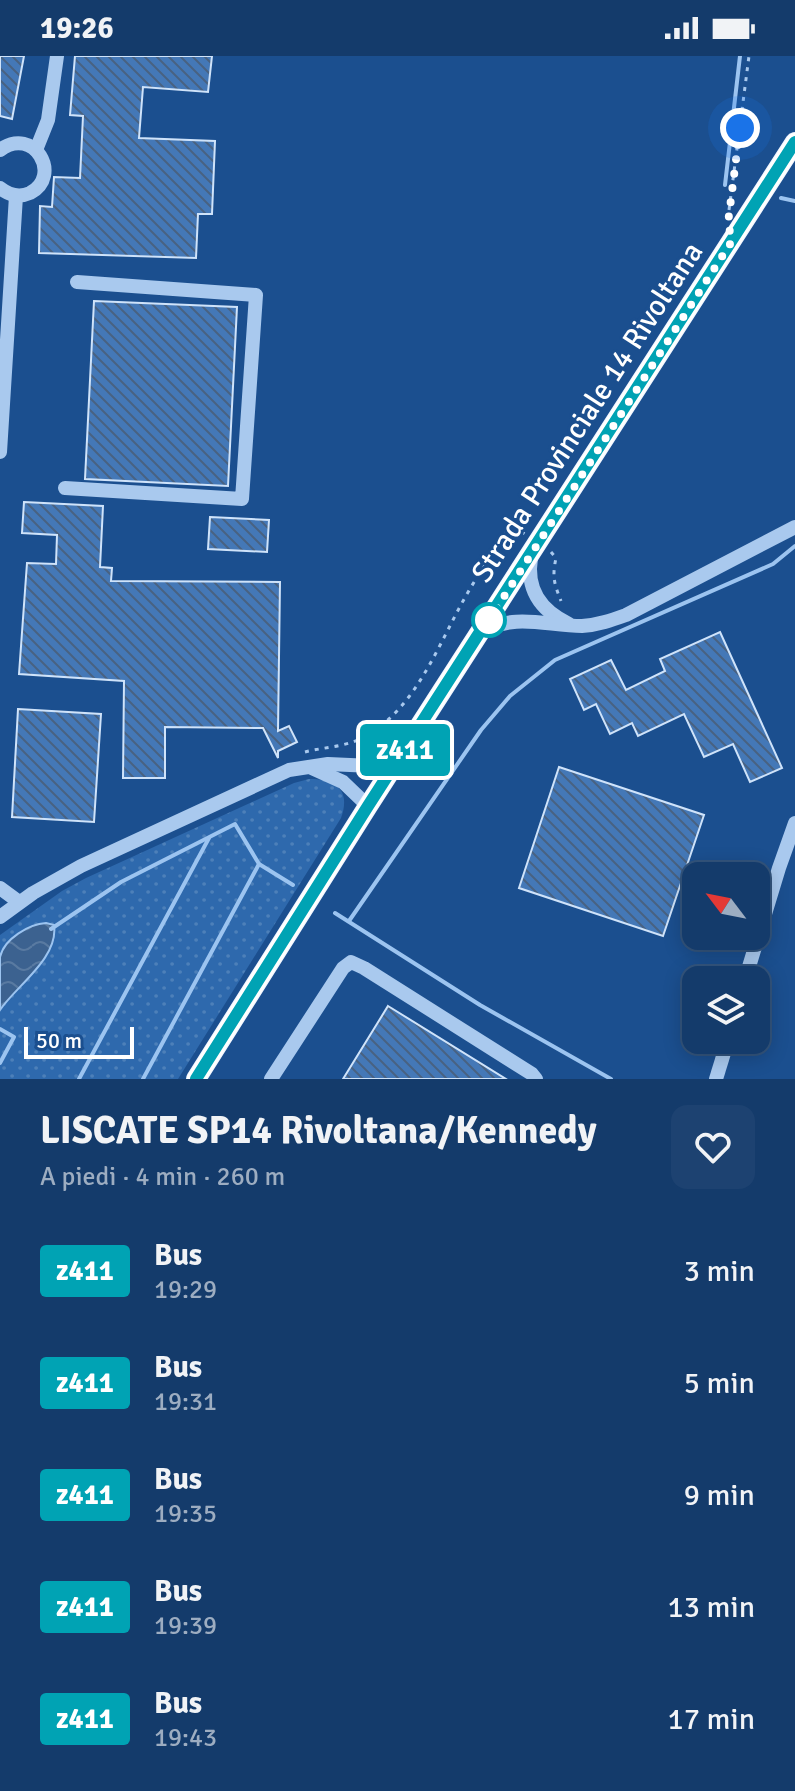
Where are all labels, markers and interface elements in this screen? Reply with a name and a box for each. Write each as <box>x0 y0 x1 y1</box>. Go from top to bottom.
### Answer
text: 19:26 <box>40 10 114 47</box>
your location <box>720 108 760 148</box>
street label: Strada Provinciale 14 Rivoltana <box>463 235 711 589</box>
unlabelled marker <box>472 603 506 637</box>
line badge: z411 <box>349 724 461 776</box>
text: z411 <box>376 733 434 767</box>
north arrow <box>682 862 770 950</box>
map controls <box>682 862 770 1054</box>
button: layers <box>682 966 770 1054</box>
scale bar <box>24 1023 134 1059</box>
text: 50 m <box>36 1027 82 1054</box>
button: heart <box>671 1105 755 1189</box>
text: LISCATE SP14 Rivoltana/Kennedy <box>40 1107 597 1154</box>
text: A piedi · 4 min · 260 m <box>40 1161 285 1193</box>
text: Bus <box>154 1237 202 1274</box>
text: 3 min <box>684 1253 755 1290</box>
text: z411 <box>56 1254 114 1288</box>
text: 19:29 <box>154 1274 217 1306</box>
text: Bus <box>154 1349 202 1386</box>
text: 5 min <box>684 1365 755 1402</box>
text: z411 <box>56 1366 114 1400</box>
text: 19:31 <box>154 1386 217 1418</box>
text: Bus <box>154 1461 202 1498</box>
text: 9 min <box>684 1477 755 1514</box>
text: z411 <box>56 1478 114 1512</box>
text: 19:35 <box>154 1498 217 1530</box>
text: Bus <box>154 1573 202 1610</box>
text: 13 min <box>668 1589 755 1626</box>
text: z411 <box>56 1590 114 1624</box>
text: 19:39 <box>154 1610 217 1642</box>
text: Bus <box>154 1685 202 1722</box>
text: 17 min <box>668 1701 755 1738</box>
text: z411 <box>56 1702 114 1736</box>
text: 19:43 <box>154 1722 217 1754</box>

